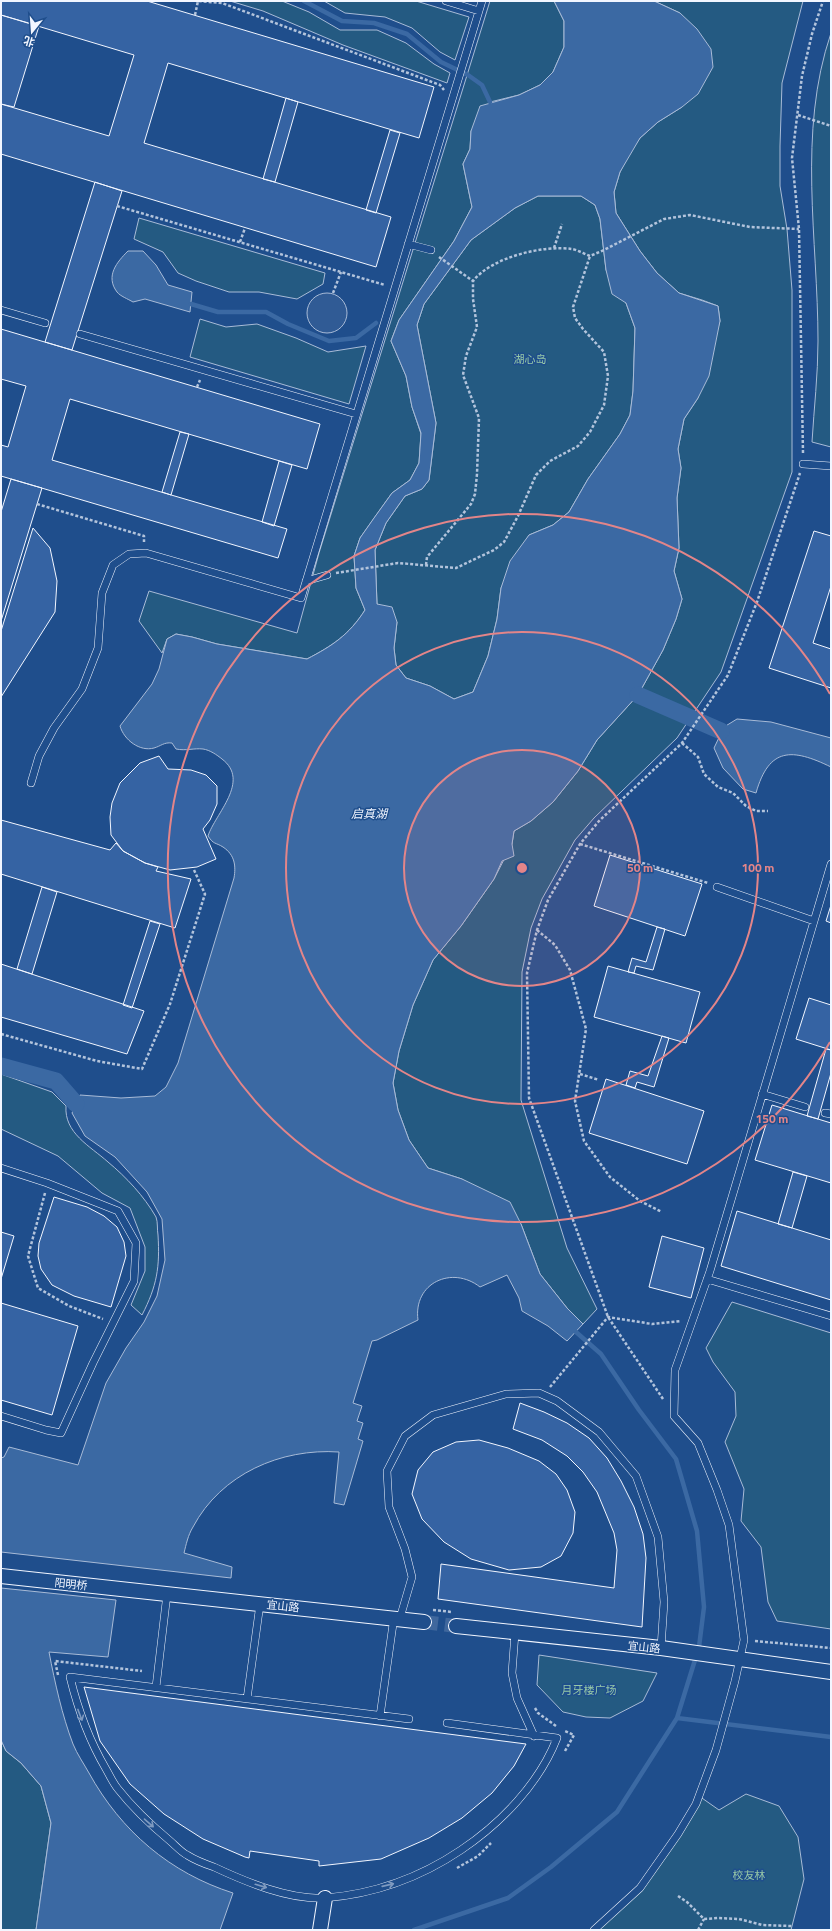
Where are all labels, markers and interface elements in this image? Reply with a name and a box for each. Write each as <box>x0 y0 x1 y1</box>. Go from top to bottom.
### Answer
north arrow <box>12 12 52 52</box>
text: 北 <box>21 32 37 51</box>
park label: 湖心岛 <box>514 351 547 367</box>
water label: 启真湖 <box>351 804 389 823</box>
text: 50 m <box>627 858 653 877</box>
text: 100 m <box>742 858 774 877</box>
centre of rings <box>515 861 529 875</box>
text: 150 m <box>756 1109 788 1128</box>
street label: 阳明桥 <box>54 1574 88 1594</box>
street label: 宜山路 <box>266 1596 300 1616</box>
street label: 宜山路 <box>627 1637 661 1657</box>
park label: 月牙楼广场 <box>562 1682 617 1698</box>
one-way arrow <box>77 1708 85 1720</box>
one-way arrow <box>144 1819 154 1828</box>
park label: 校友林 <box>733 1867 766 1883</box>
one-way arrow <box>382 1881 395 1889</box>
one-way arrow <box>254 1883 267 1890</box>

